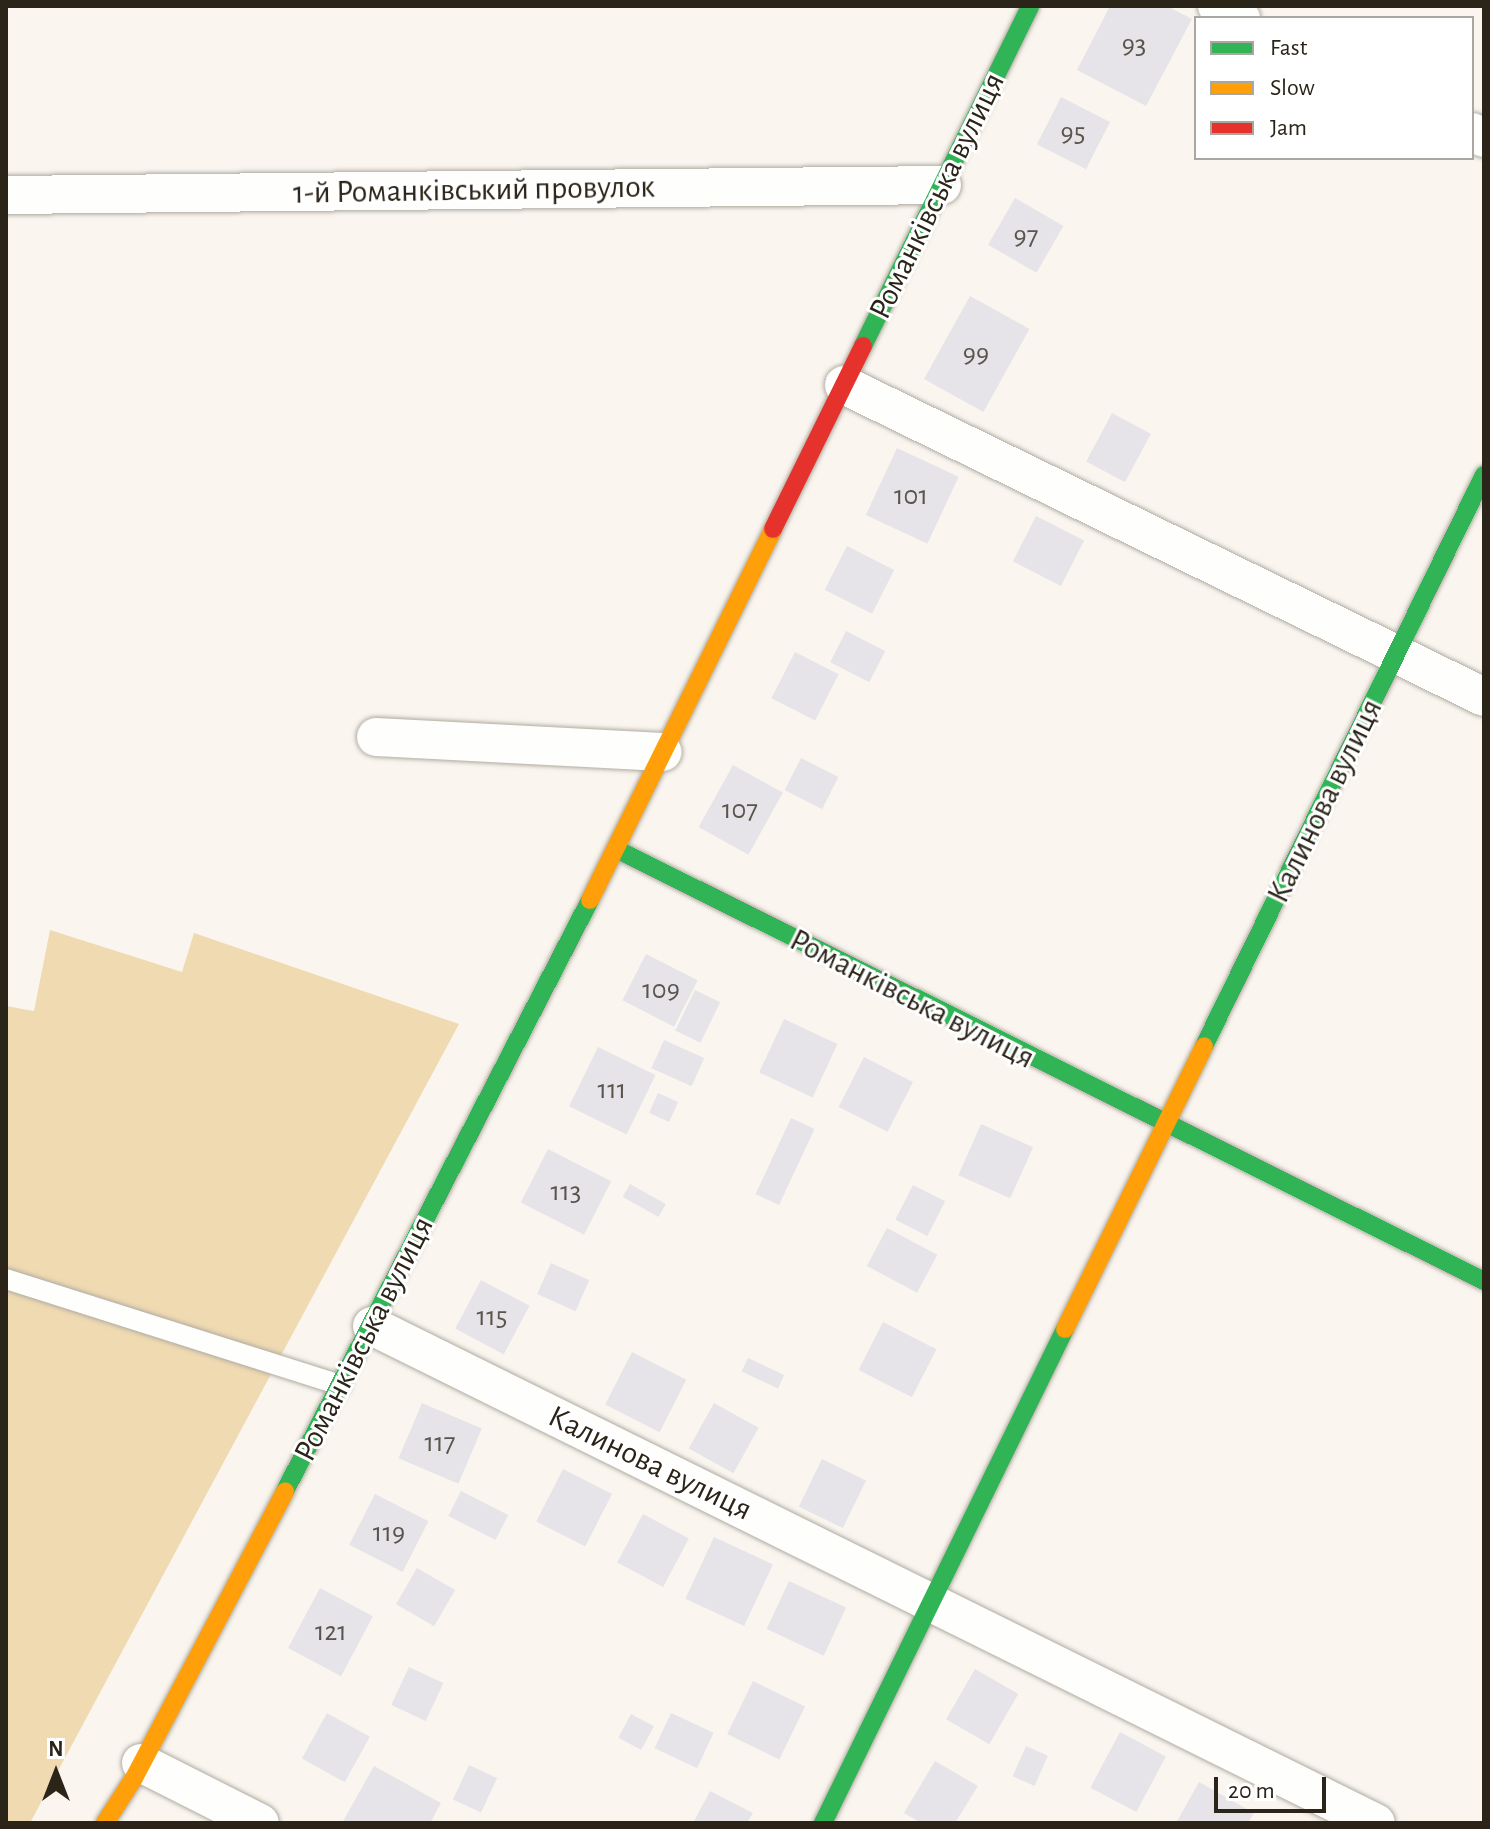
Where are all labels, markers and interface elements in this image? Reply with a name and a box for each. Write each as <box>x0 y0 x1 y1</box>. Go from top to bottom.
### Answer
legend <box>1194 16 1474 160</box>
house number: 93 <box>1122 28 1146 62</box>
text: Fast <box>1270 36 1307 60</box>
street label: Романківська вулиця <box>861 66 1013 326</box>
text: Slow <box>1270 76 1315 100</box>
house number: 95 <box>1061 116 1085 150</box>
text: Jam <box>1270 116 1307 140</box>
street label: 1-й Романківський провулок <box>293 168 655 212</box>
house number: 97 <box>1014 219 1038 253</box>
house number: 99 <box>963 337 989 371</box>
house number: 101 <box>894 479 928 513</box>
street label: Калинова вулиця <box>1259 693 1391 909</box>
house number: 107 <box>722 793 758 827</box>
street label: Романківська вулиця <box>783 921 1041 1077</box>
house number: 109 <box>642 973 680 1007</box>
house number: 111 <box>598 1073 626 1107</box>
house number: 113 <box>551 1175 581 1209</box>
street label: Романківська вулиця <box>286 1210 442 1468</box>
house number: 115 <box>477 1300 507 1334</box>
street label: Калинова вулиця <box>542 1397 758 1529</box>
house number: 117 <box>425 1426 455 1460</box>
house number: 119 <box>373 1516 405 1550</box>
house number: 121 <box>315 1615 347 1649</box>
north arrow <box>16 1733 96 1813</box>
text: N <box>48 1738 64 1760</box>
scale bar <box>1218 1761 1330 1811</box>
text: 20 m <box>1228 1779 1275 1803</box>

